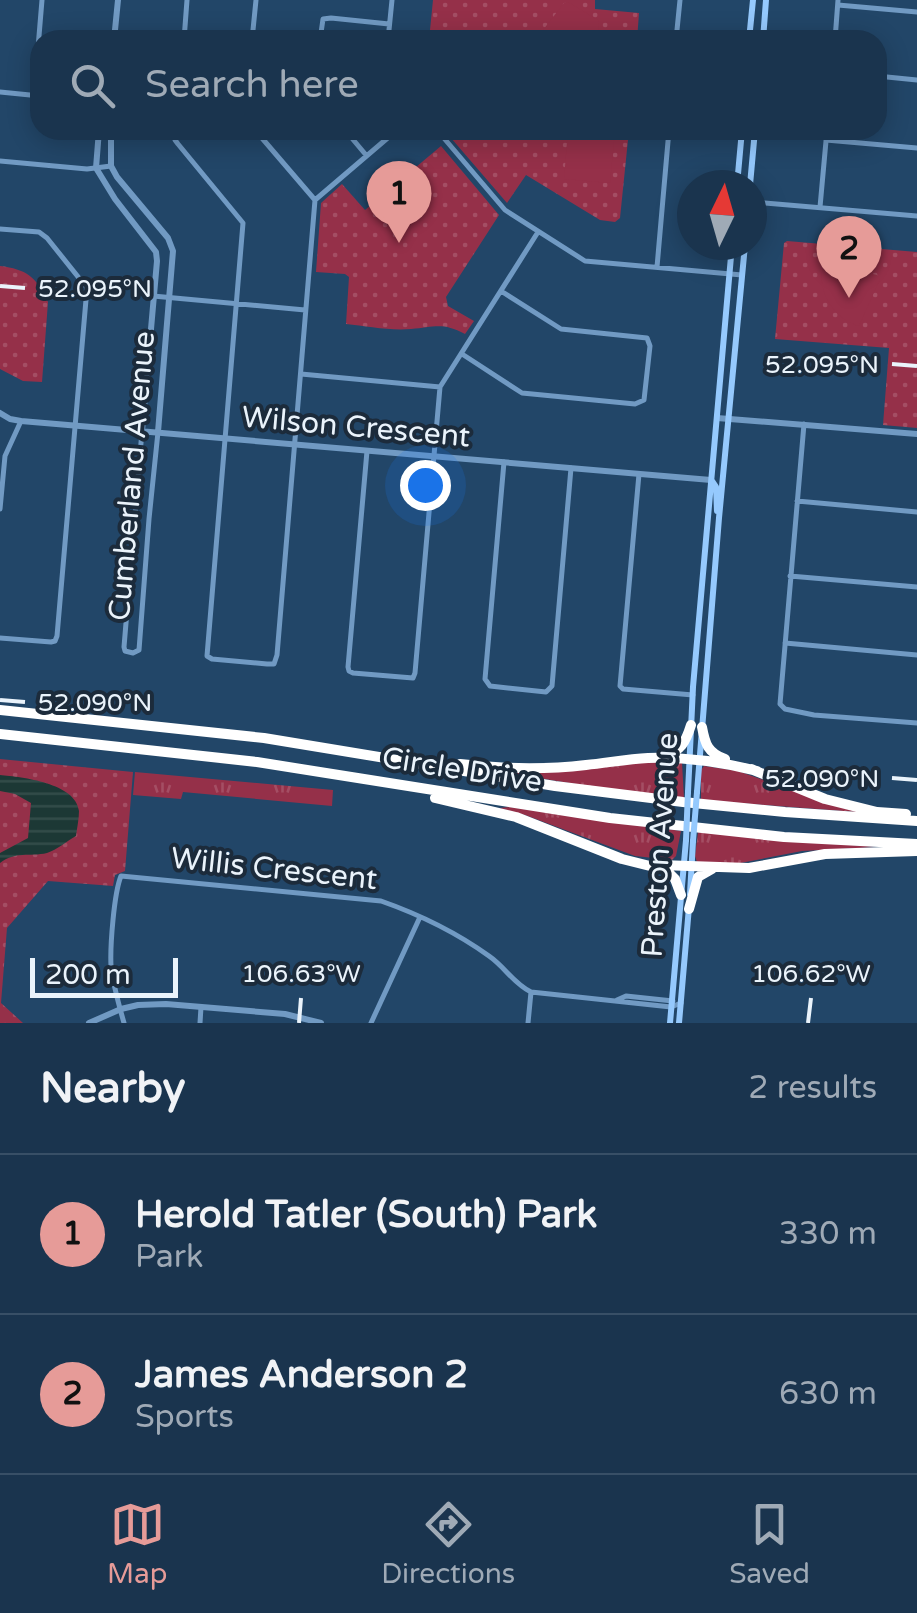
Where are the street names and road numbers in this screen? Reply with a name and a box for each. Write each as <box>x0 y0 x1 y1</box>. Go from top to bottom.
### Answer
street label: Cumberland Avenue <box>101 330 163 622</box>
street label: Wilson Crescent <box>240 399 472 455</box>
street label: Preston Avenue <box>634 731 686 959</box>
street label: Circle Drive <box>379 739 545 801</box>
street label: Willis Crescent <box>169 840 379 898</box>

